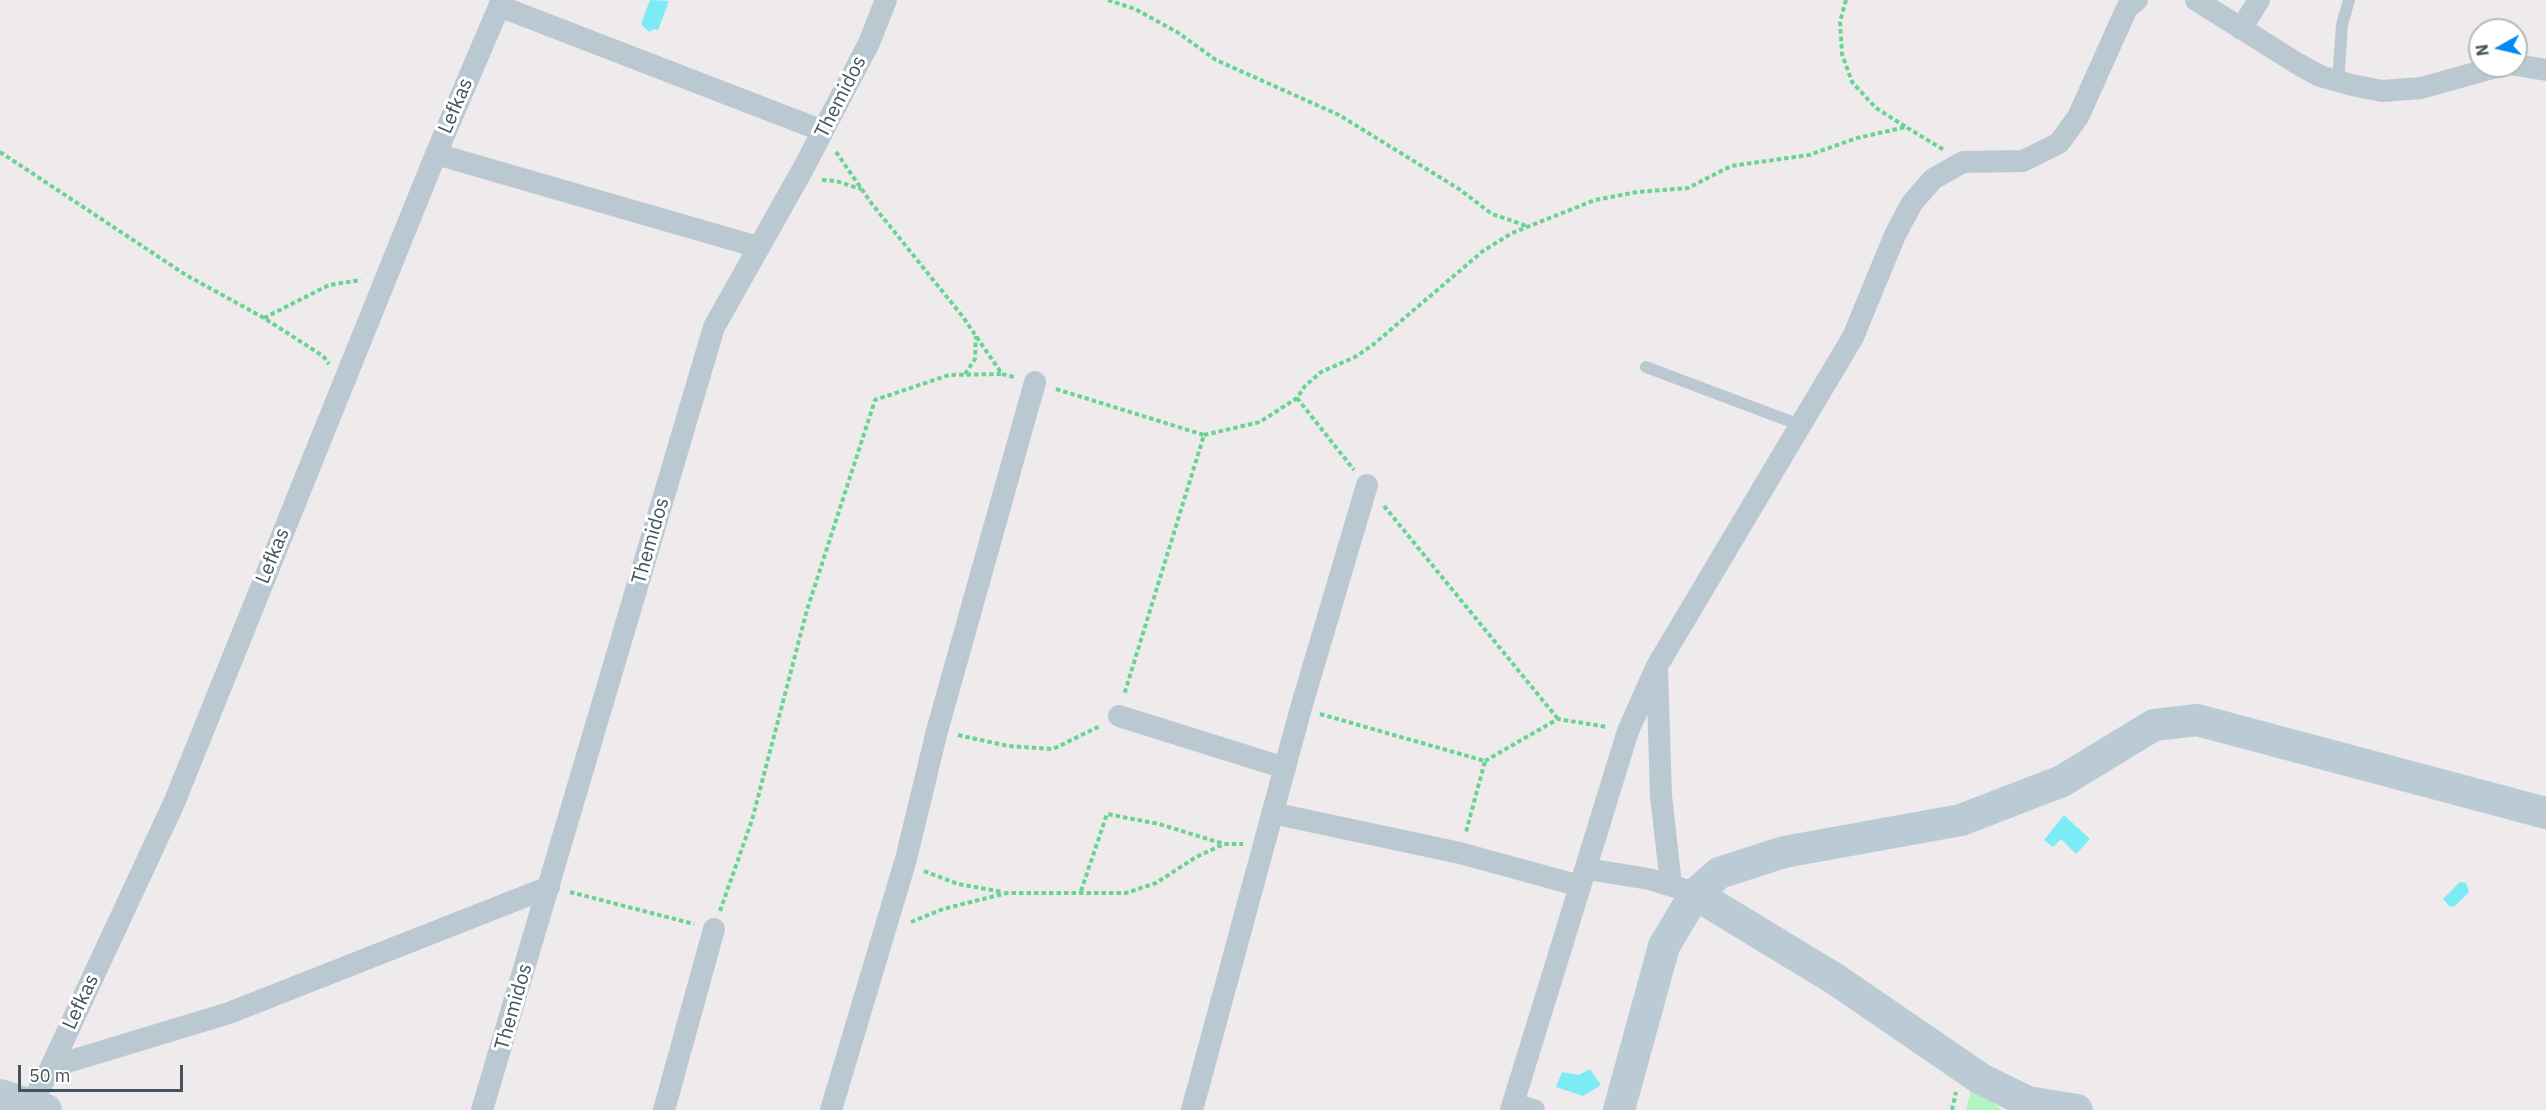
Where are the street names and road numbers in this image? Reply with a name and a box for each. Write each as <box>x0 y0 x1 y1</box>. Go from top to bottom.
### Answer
street label: Themidos <box>810 52 872 142</box>
street label: Lefkas <box>434 75 478 137</box>
street label: Themidos <box>627 495 675 587</box>
street label: Lefkas <box>251 525 295 587</box>
street label: Themidos <box>490 961 538 1053</box>
street label: Lefkas <box>58 971 104 1033</box>

